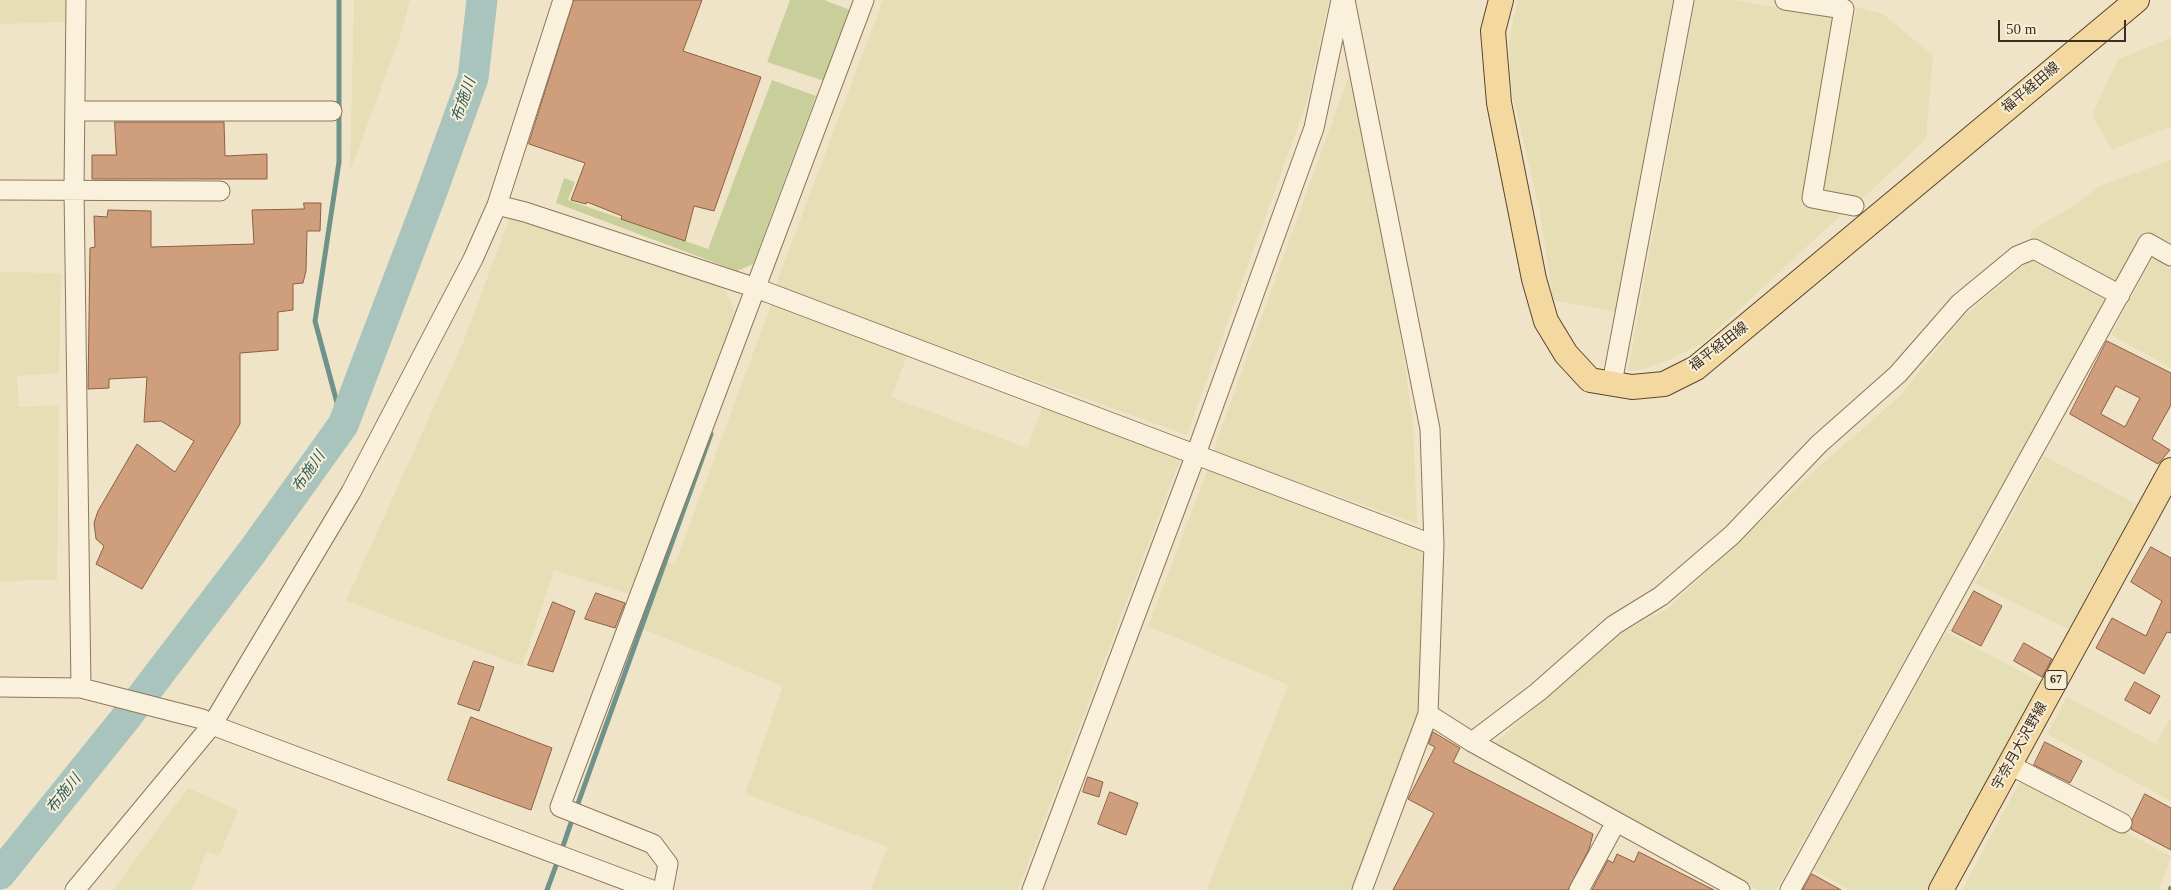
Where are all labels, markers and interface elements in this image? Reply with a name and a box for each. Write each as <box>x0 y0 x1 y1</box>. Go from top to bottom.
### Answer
scale bar <box>2001 10 2128 42</box>
text: 50 m <box>2006 21 2036 37</box>
street label: 福平経田線 <box>1999 59 2063 117</box>
water label: 布施川 <box>448 76 480 124</box>
street label: 福平経田線 <box>1686 319 1752 375</box>
water label: 布施川 <box>289 448 329 496</box>
road number: 67 <box>2045 670 2067 690</box>
street label: 宇奈月大沢野線 <box>1989 699 2051 793</box>
water label: 布施川 <box>43 771 85 817</box>

